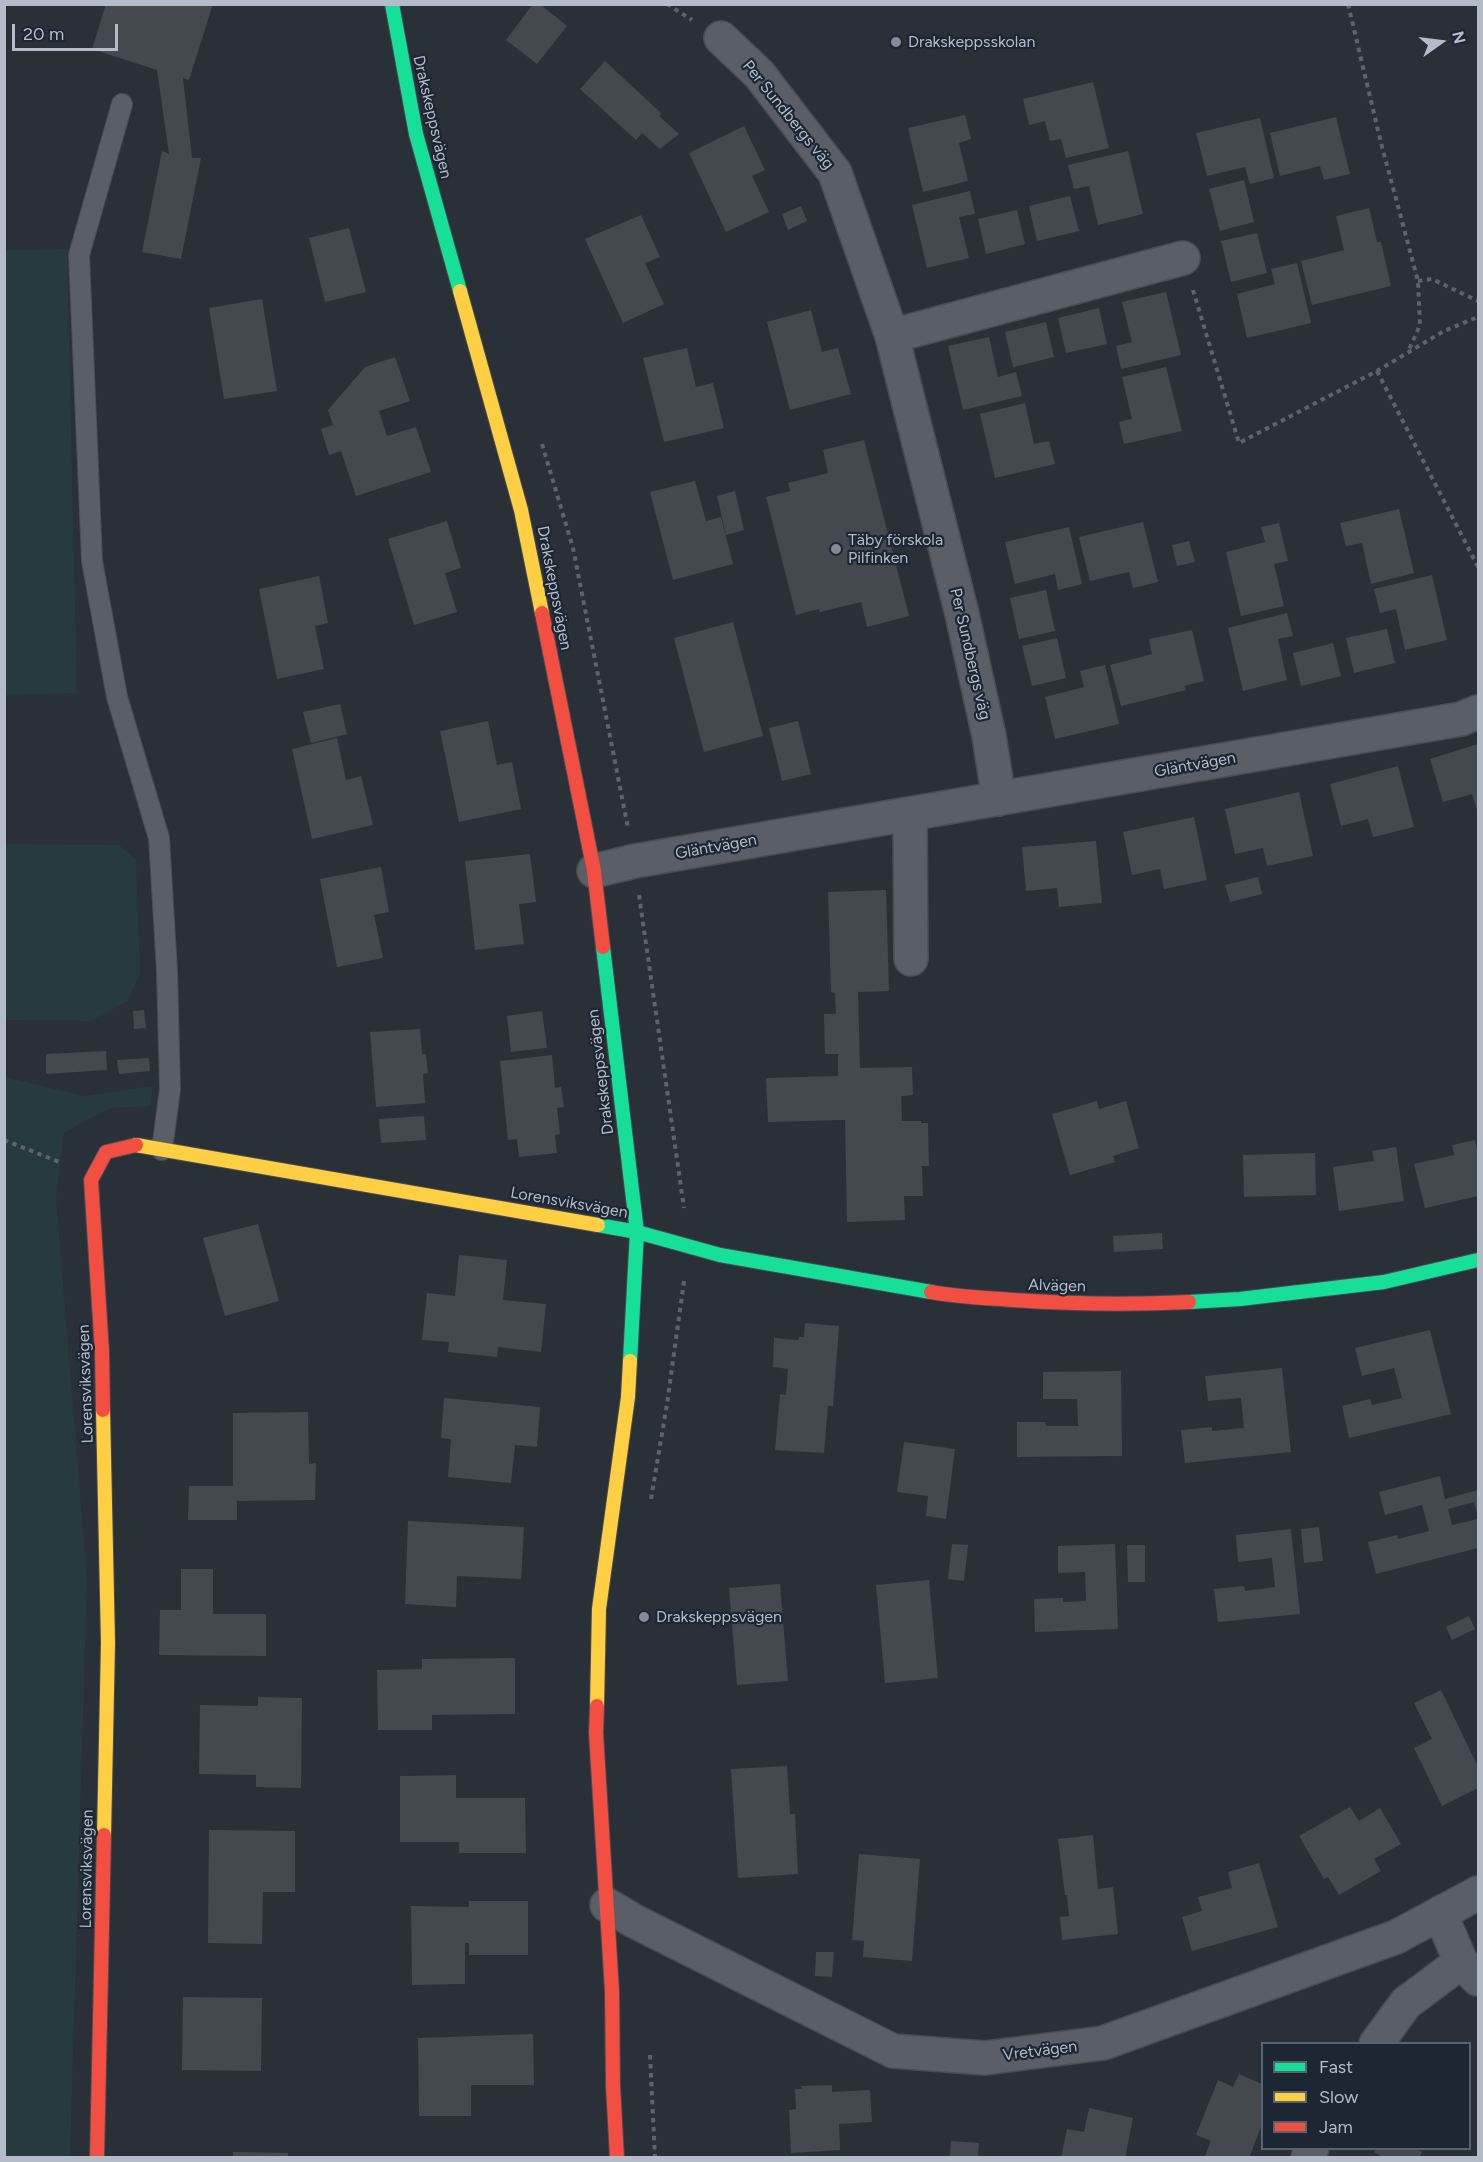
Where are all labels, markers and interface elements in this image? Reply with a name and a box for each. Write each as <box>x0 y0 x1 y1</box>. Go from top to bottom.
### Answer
scale bar <box>15 12 122 50</box>
north arrow <box>1411 12 1471 72</box>
text: 20 m <box>23 23 64 45</box>
text: N <box>1448 29 1470 46</box>
place label: Drakskeppsskolan <box>908 32 1035 52</box>
marker: Drakskeppsskolan <box>889 35 903 49</box>
street label: Drakskeppsvägen <box>408 53 456 181</box>
street label: Per Sundbergs väg <box>738 57 838 173</box>
street label: Drakskeppsvägen <box>533 524 575 652</box>
place label: Täby förskola Pilfinken <box>848 530 943 568</box>
marker: Täby förskola Pilfinken <box>829 542 843 556</box>
street label: Per Sundbergs väg <box>946 586 994 722</box>
street label: Gläntvägen <box>1153 748 1237 782</box>
street label: Gläntvägen <box>674 830 758 864</box>
street label: Drakskeppsvägen <box>584 1008 618 1136</box>
street label: Lorensviksvägen <box>509 1183 629 1223</box>
street label: Alvägen <box>1028 1275 1086 1297</box>
street label: Lorensviksvägen <box>74 1324 98 1444</box>
place label: Drakskeppsvägen <box>656 1607 782 1627</box>
marker: Drakskeppsvägen <box>637 1610 651 1624</box>
street label: Lorensviksvägen <box>76 1809 98 1929</box>
street label: Vretvägen <box>1002 2037 1078 2065</box>
legend <box>1261 2042 1471 2150</box>
text: Fast <box>1319 2056 1353 2078</box>
text: Slow <box>1319 2086 1358 2108</box>
text: Jam <box>1319 2116 1353 2138</box>

